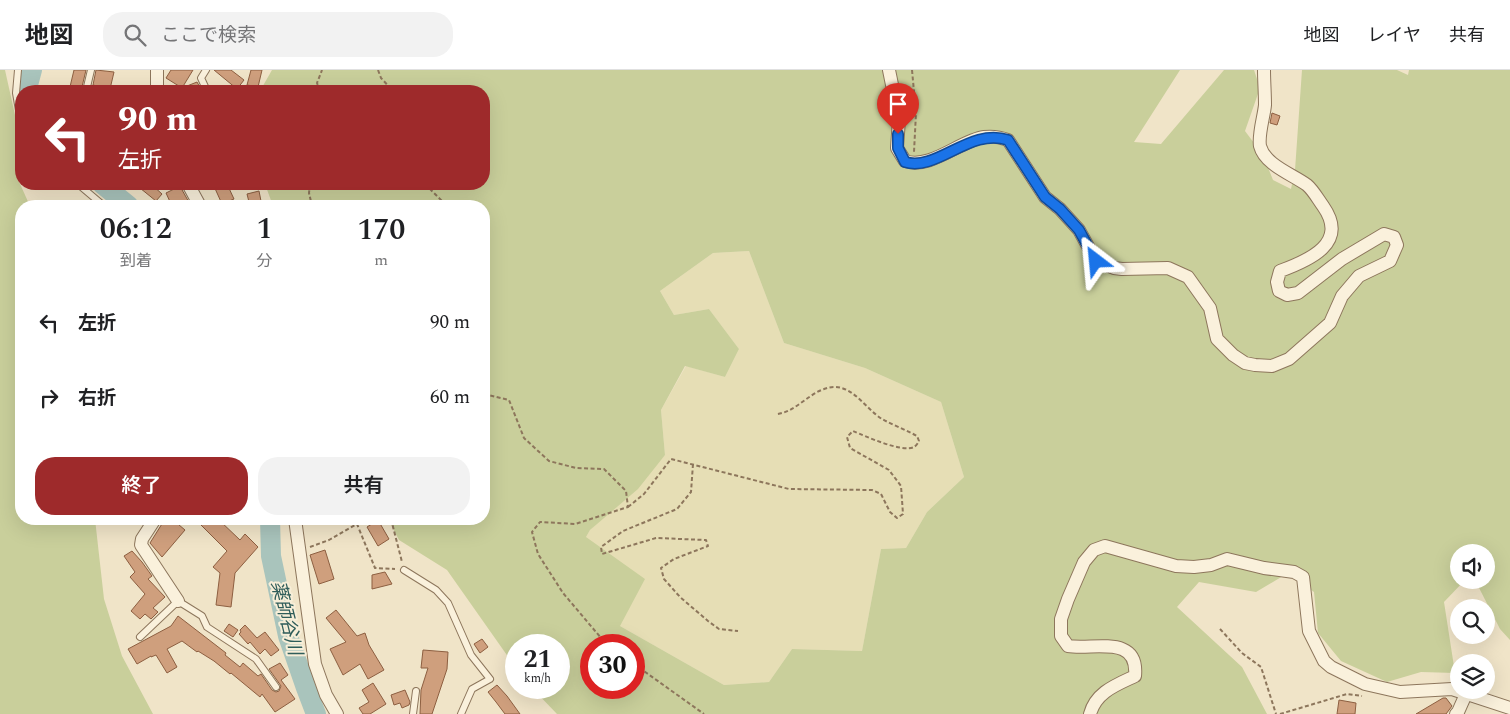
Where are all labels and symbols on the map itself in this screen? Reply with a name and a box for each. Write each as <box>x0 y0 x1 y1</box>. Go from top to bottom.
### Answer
pin <box>877 83 919 134</box>
position arrow <box>1069 234 1121 286</box>
water label: 薬師谷川 <box>263 578 310 660</box>
speed limit sign: 30 <box>580 634 645 699</box>

